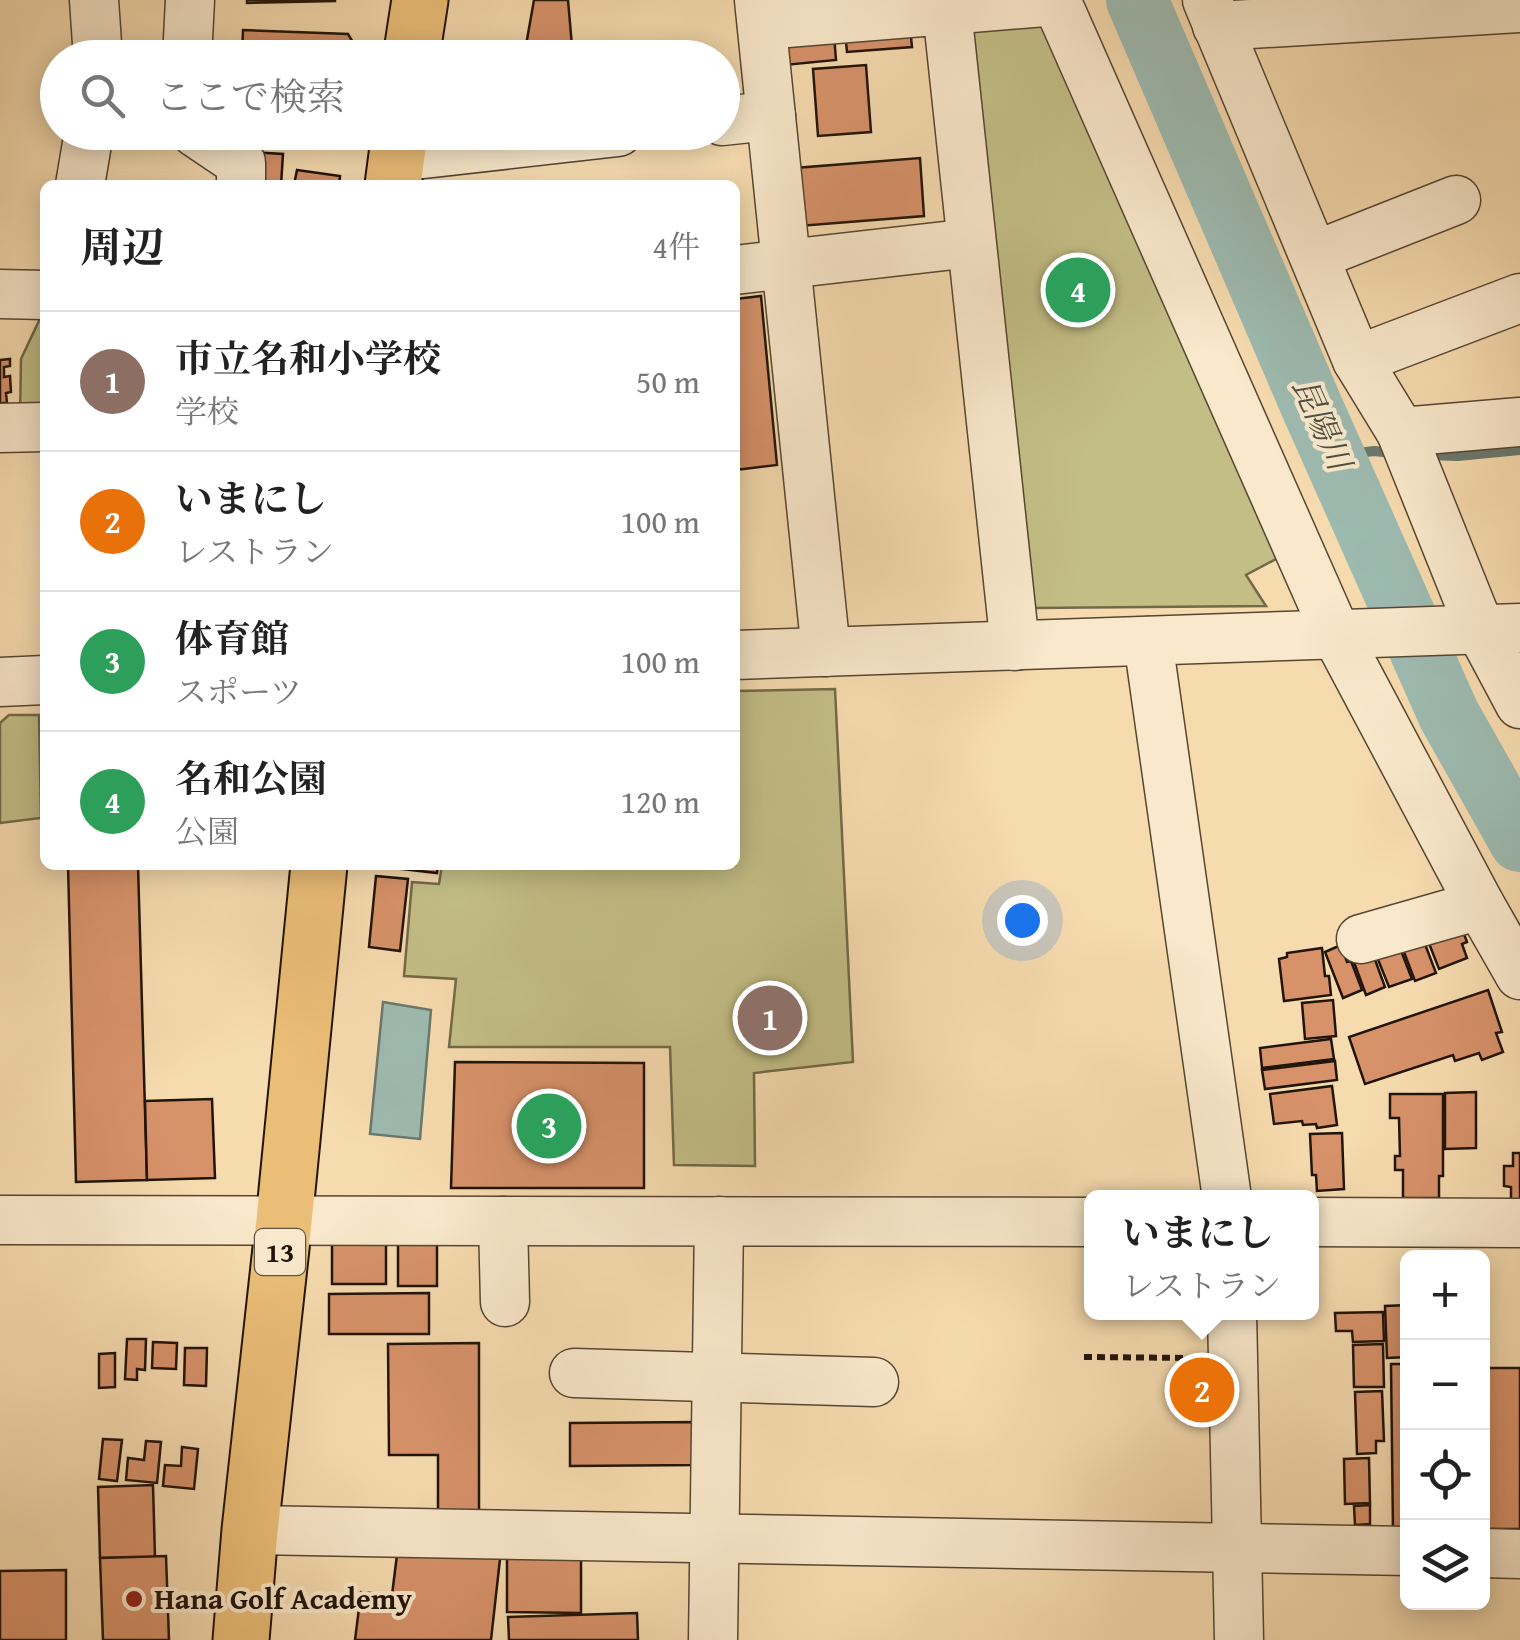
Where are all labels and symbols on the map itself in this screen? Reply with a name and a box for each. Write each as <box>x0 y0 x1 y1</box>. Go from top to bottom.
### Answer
pin: 4 <box>1046 252 1110 328</box>
water label: 昆陽川 <box>1281 370 1365 480</box>
your location <box>997 895 1048 946</box>
pin: 1 <box>738 980 802 1056</box>
pin: 3 <box>516 1088 582 1164</box>
road number: 13 <box>255 1229 305 1275</box>
pin: 2 <box>1170 1352 1234 1428</box>
place label: Hana Golf Academy <box>154 1576 413 1620</box>
marker: Hana Golf Academy <box>123 1588 145 1610</box>

